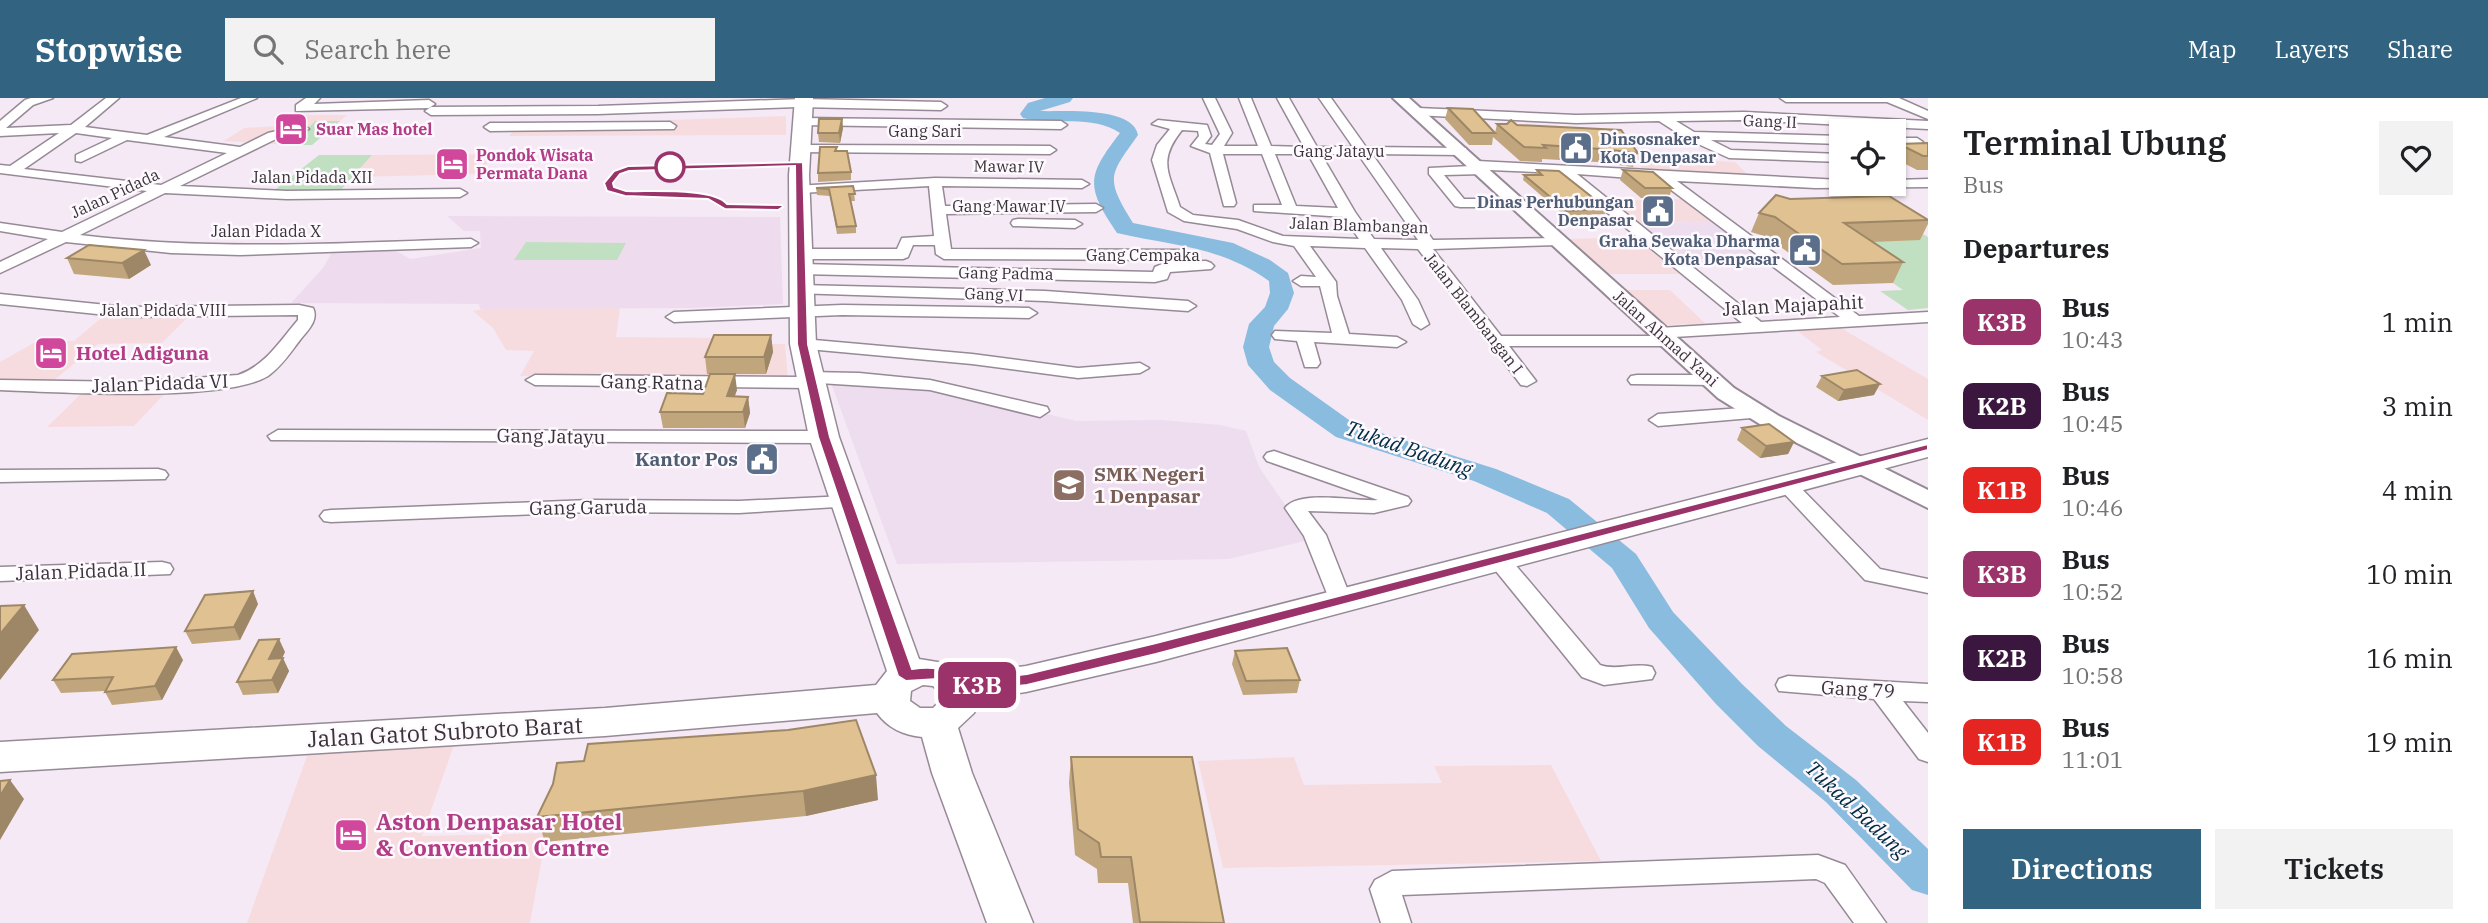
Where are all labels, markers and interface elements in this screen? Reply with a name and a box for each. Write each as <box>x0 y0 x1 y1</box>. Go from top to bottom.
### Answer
search box <box>225 18 715 81</box>
text: Stopwise <box>35 28 183 71</box>
icon: search <box>249 30 287 68</box>
text: Search here <box>305 32 451 66</box>
text: Map <box>2188 33 2236 65</box>
text: Layers <box>2274 33 2349 65</box>
text: Share <box>2387 33 2453 65</box>
hotel icon: Suar Mas hotel <box>272 110 310 148</box>
street label: Gang II <box>1743 110 1797 132</box>
place label: Suar Mas hotel <box>316 119 432 139</box>
map controls <box>1829 119 1906 196</box>
button: locate <box>1829 119 1906 196</box>
street label: Gang Sari <box>888 121 962 141</box>
text: Terminal Ubung <box>1963 121 2226 164</box>
button: heart <box>2379 121 2453 195</box>
public building icon: Dinsosnaker Kota Denpasar <box>1557 129 1595 167</box>
place label: Dinsosnaker Kota Denpasar <box>1600 129 1716 167</box>
street label: Gang Jatayu <box>1293 141 1385 161</box>
hotel icon: Pondok Wisata Permata Dana <box>433 145 471 183</box>
place label: Pondok Wisata Permata Dana <box>476 145 593 183</box>
unlabelled marker <box>655 152 685 182</box>
street label: Mawar IV <box>974 155 1045 177</box>
street label: Jalan Pidada <box>68 164 163 222</box>
street label: Jalan Pidada XII <box>252 167 372 187</box>
text: Bus <box>1963 169 2004 199</box>
place label: Dinas Perhubungan Denpasar <box>1477 192 1634 230</box>
public building icon: Dinas Perhubungan Denpasar <box>1639 192 1677 230</box>
street label: Gang Mawar IV <box>952 196 1066 216</box>
street label: Jalan Blambangan <box>1289 213 1429 237</box>
street label: Jalan Pidada X <box>211 221 321 241</box>
place label: Graha Sewaka Dharma Kota Denpasar <box>1599 231 1780 269</box>
public building icon: Graha Sewaka Dharma Kota Denpasar <box>1786 231 1824 269</box>
text: Departures <box>1963 231 2109 265</box>
street label: Gang Cempaka <box>1086 245 1200 265</box>
street label: Jalan Blambangan I <box>1420 248 1528 378</box>
street label: Gang Padma <box>958 262 1054 284</box>
street label: Gang VI <box>964 283 1024 305</box>
street label: Jalan Ahmad Yani <box>1609 286 1723 390</box>
street label: Jalan Majapahit <box>1722 289 1865 321</box>
text: Bus <box>2062 290 2110 324</box>
street label: Jalan Pidada VIII <box>100 300 226 320</box>
text: 1 min <box>2382 305 2453 339</box>
text: K3B <box>1977 306 2027 338</box>
text: 10:43 <box>2062 324 2124 354</box>
hotel icon: Hotel Adiguna <box>32 334 70 372</box>
place label: Hotel Adiguna <box>76 341 209 365</box>
street label: Jalan Pidada VI <box>91 369 229 397</box>
street label: Gang Ratna <box>600 369 704 395</box>
text: Bus <box>2062 374 2110 408</box>
text: 3 min <box>2382 389 2453 423</box>
text: K2B <box>1977 390 2027 422</box>
text: 10:45 <box>2062 408 2124 438</box>
water label: Tukad Badung <box>1342 413 1477 483</box>
street label: Gang Jatayu <box>496 423 606 449</box>
public building icon: Kantor Pos <box>743 440 781 478</box>
place label: Kantor Pos <box>635 447 738 471</box>
text: Bus <box>2062 458 2110 492</box>
place label: SMK Negeri 1 Denpasar <box>1094 462 1205 508</box>
school or university icon: SMK Negeri 1 Denpasar <box>1050 466 1088 504</box>
text: 4 min <box>2382 473 2453 507</box>
text: K1B <box>1977 474 2027 506</box>
text: 10:46 <box>2062 492 2124 522</box>
street label: Gang Garuda <box>529 494 647 520</box>
text: Bus <box>2062 542 2110 576</box>
street label: Jalan Pidada II <box>15 557 147 585</box>
text: 10 min <box>2366 557 2453 591</box>
text: K3B <box>1977 558 2027 590</box>
text: 10:52 <box>2062 576 2124 606</box>
text: Bus <box>2062 626 2110 660</box>
text: 16 min <box>2366 641 2453 675</box>
text: K2B <box>1977 642 2027 674</box>
text: 10:58 <box>2062 660 2124 690</box>
line badge: K3B <box>937 662 1017 708</box>
text: K3B <box>952 669 1002 701</box>
street label: Gang 79 <box>1820 675 1896 703</box>
street label: Jalan Gatot Subroto Barat <box>306 709 583 753</box>
text: Bus <box>2062 710 2110 744</box>
text: 19 min <box>2366 725 2453 759</box>
text: K1B <box>1977 726 2027 758</box>
text: 11:01 <box>2062 744 2124 774</box>
water label: Tukad Badung <box>1800 754 1916 865</box>
place label: Aston Denpasar Hotel & Convention Centre <box>376 806 622 862</box>
hotel icon: Aston Denpasar Hotel & Convention Centre <box>332 816 370 854</box>
button: Directions <box>1963 829 2201 909</box>
button: Tickets <box>2215 829 2453 909</box>

